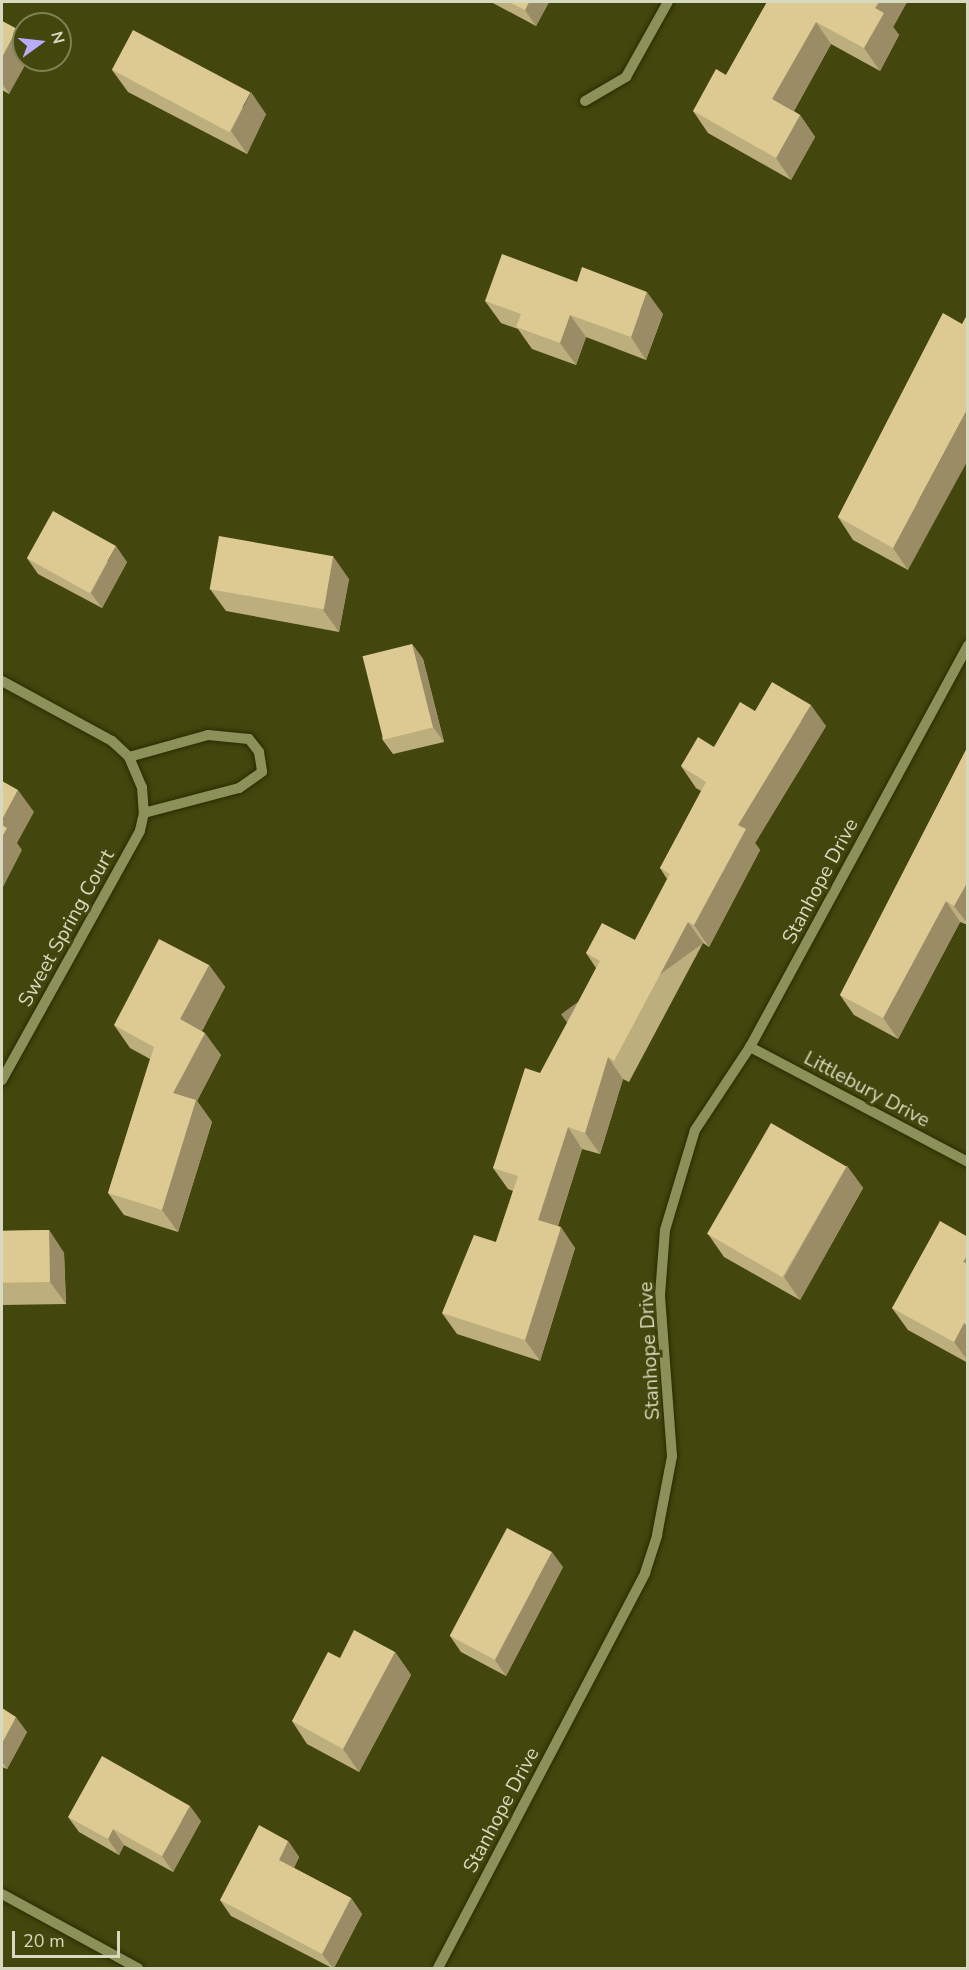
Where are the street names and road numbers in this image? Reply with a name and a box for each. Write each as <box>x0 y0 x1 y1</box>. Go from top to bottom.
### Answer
street label: Stanhope Drive <box>777 814 863 948</box>
street label: Sweet Spring Court <box>13 845 119 1011</box>
street label: Littlebury Drive <box>800 1046 934 1132</box>
street label: Stanhope Drive <box>633 1281 665 1421</box>
street label: Stanhope Drive <box>458 1743 544 1877</box>

